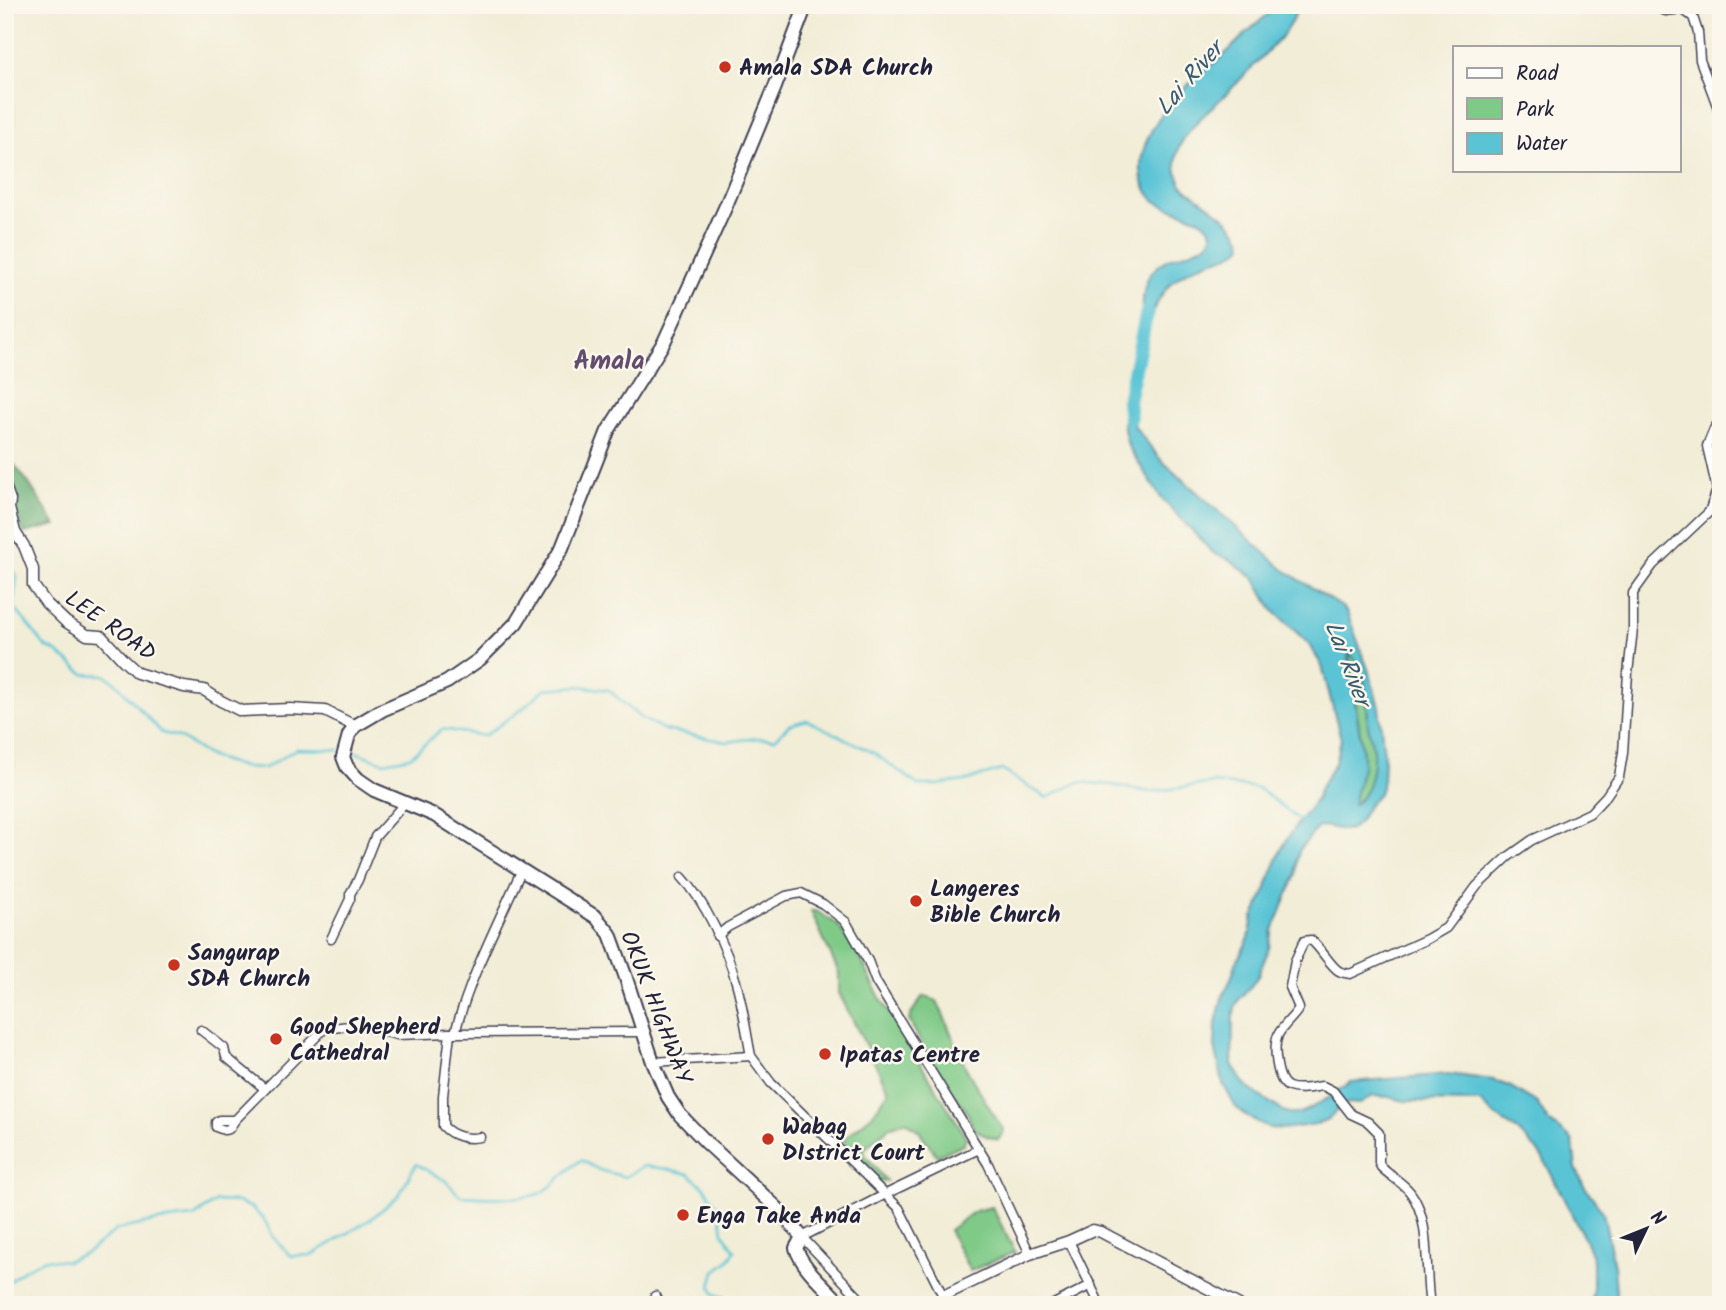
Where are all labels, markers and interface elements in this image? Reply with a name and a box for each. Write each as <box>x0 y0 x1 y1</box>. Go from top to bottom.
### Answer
water label: Lai River <box>1146 29 1237 125</box>
legend <box>1453 46 1680 172</box>
place label: Amala SDA Church <box>739 51 933 87</box>
text: Road <box>1516 58 1559 91</box>
marker: Amala SDA Church <box>717 59 733 75</box>
text: Park <box>1516 94 1554 127</box>
text: Water <box>1516 128 1568 161</box>
district label: Amala <box>573 341 645 383</box>
street label: LEE ROAD <box>57 582 163 672</box>
water label: Lai River <box>1313 615 1382 716</box>
place label: Langeres Bible Church <box>930 872 1060 934</box>
marker: Langeres Bible Church <box>908 893 924 909</box>
street label: OKUK HIGHWAY <box>609 926 701 1090</box>
place label: Sangurap SDA Church <box>188 936 310 998</box>
marker: Sangurap SDA Church <box>166 957 182 973</box>
place label: Good Shepherd Cathedral <box>290 1010 441 1072</box>
marker: Good Shepherd Cathedral <box>268 1031 284 1047</box>
place label: Ipatas Centre <box>839 1038 980 1074</box>
marker: Ipatas Centre <box>817 1046 833 1062</box>
place label: Wabag DIstrict Court <box>782 1110 926 1172</box>
marker: Wabag DIstrict Court <box>760 1131 776 1147</box>
north arrow <box>1610 1194 1680 1264</box>
place label: Enga Take Anda <box>697 1199 861 1235</box>
text: N <box>1642 1204 1672 1233</box>
marker: Enga Take Anda <box>675 1207 691 1223</box>

